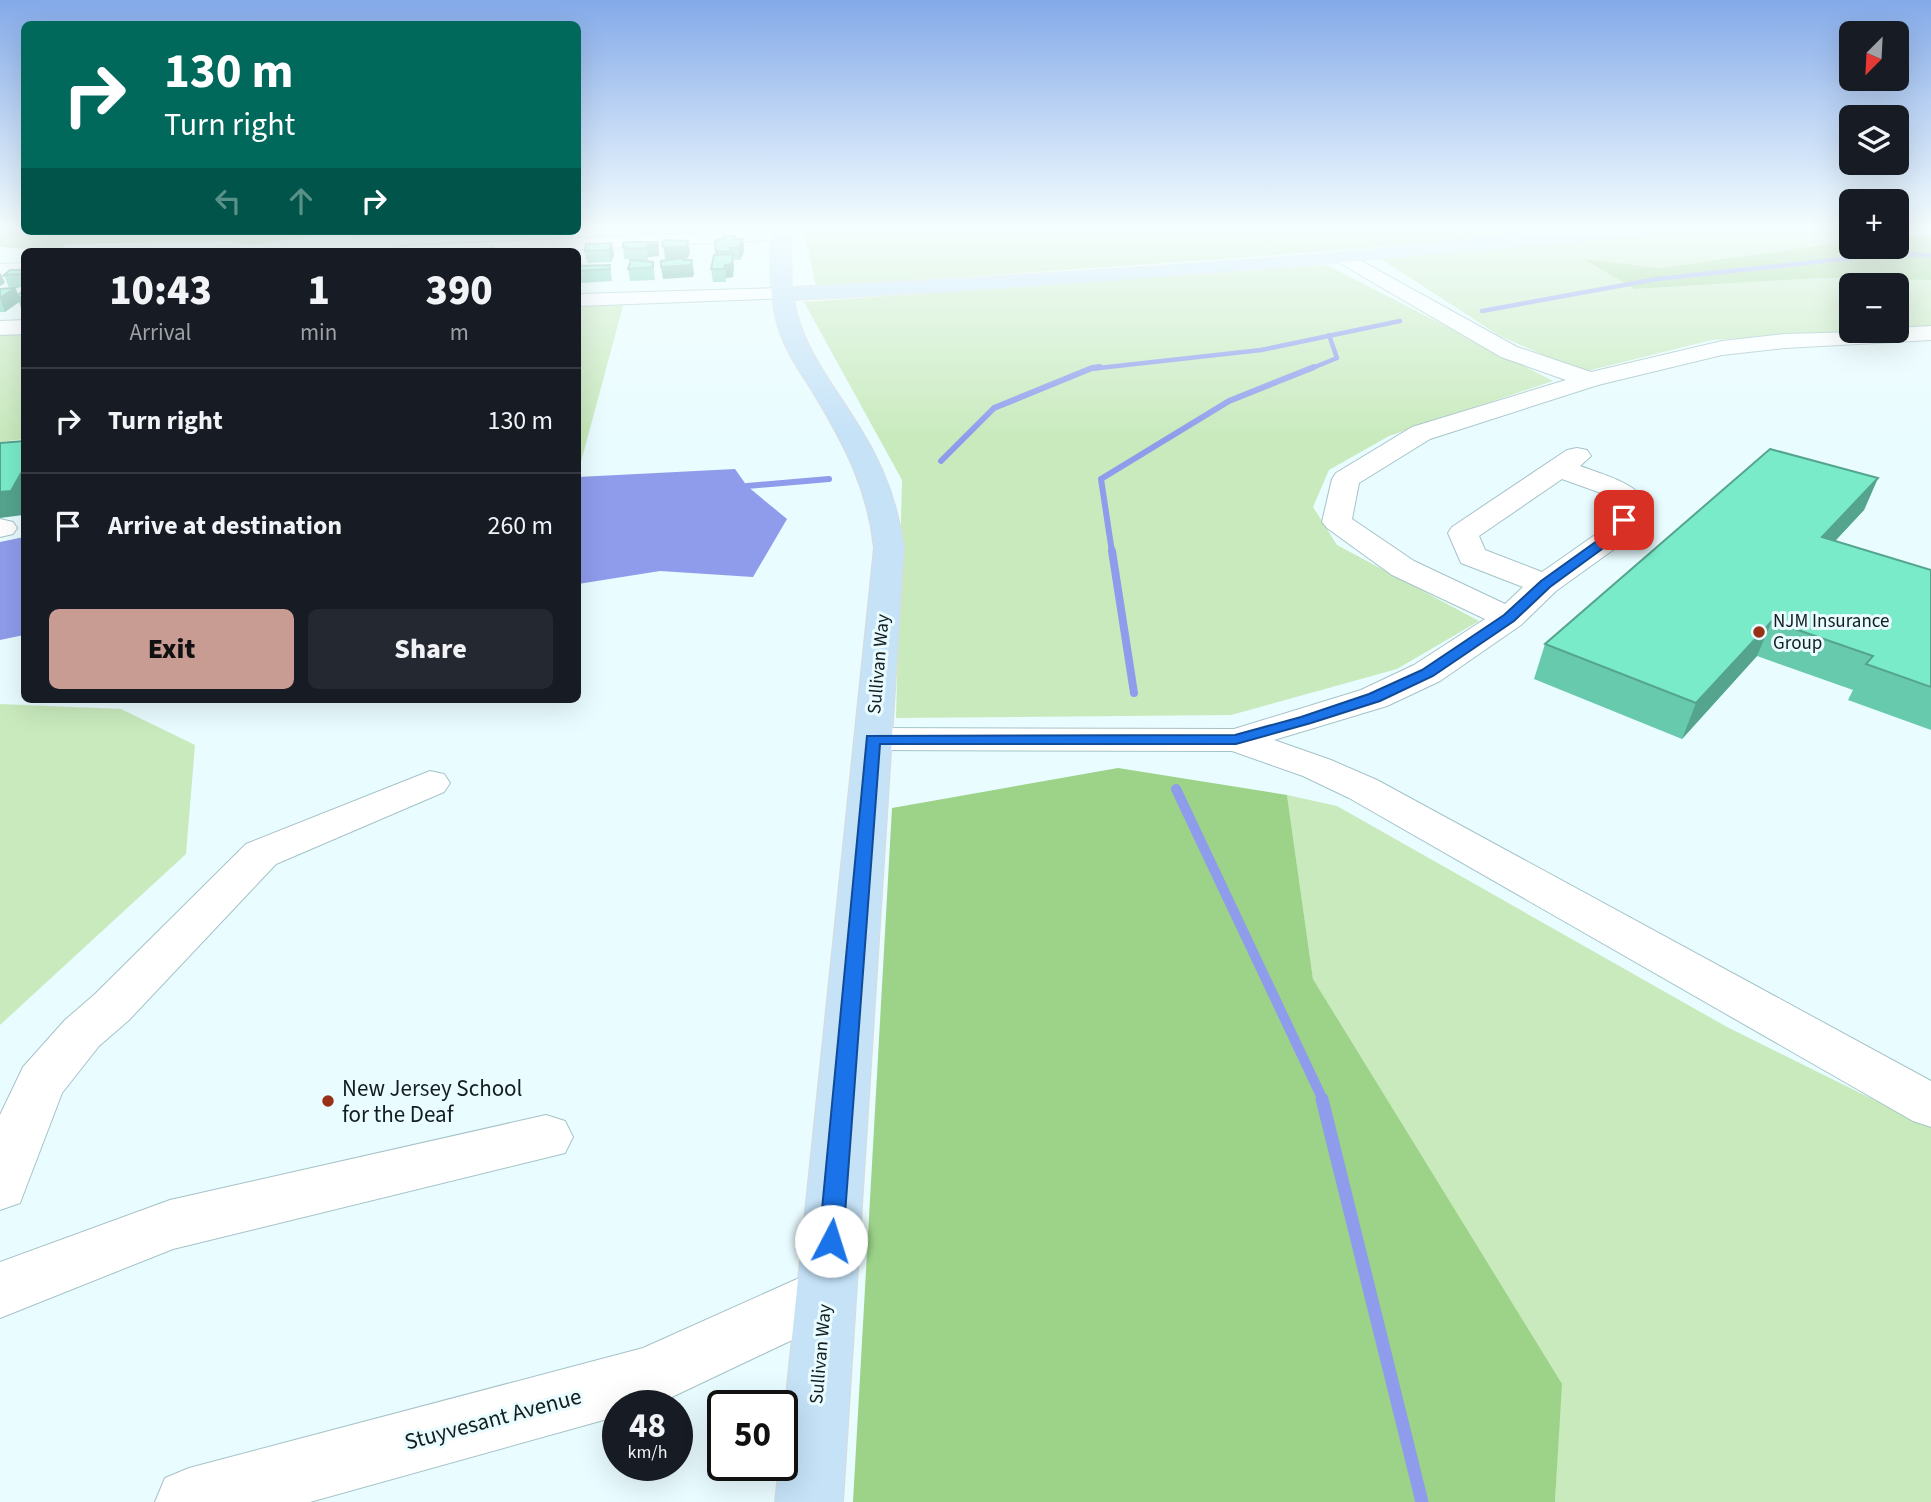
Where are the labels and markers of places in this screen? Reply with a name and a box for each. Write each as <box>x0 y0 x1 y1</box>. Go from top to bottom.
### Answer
pin <box>1594 490 1654 550</box>
place label: NJM Insurance Group <box>1773 608 1890 657</box>
marker: NJM Insurance Group <box>1751 624 1767 640</box>
place label: New Jersey School for the Deaf <box>342 1072 522 1131</box>
marker: New Jersey School for the Deaf <box>320 1093 336 1109</box>

